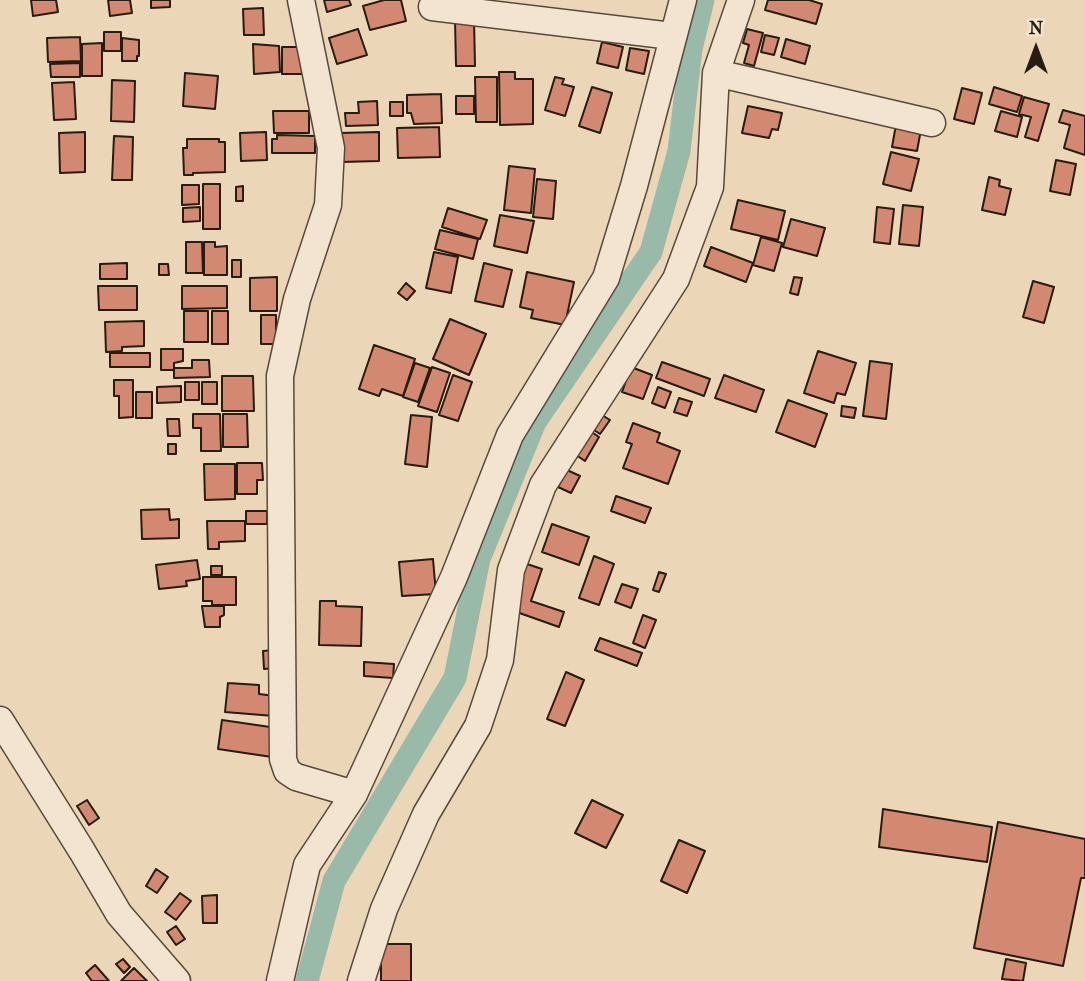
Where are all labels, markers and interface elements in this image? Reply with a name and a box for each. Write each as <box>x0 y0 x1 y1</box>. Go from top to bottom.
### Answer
north arrow <box>1001 14 1071 84</box>
text: N <box>1029 17 1043 39</box>

